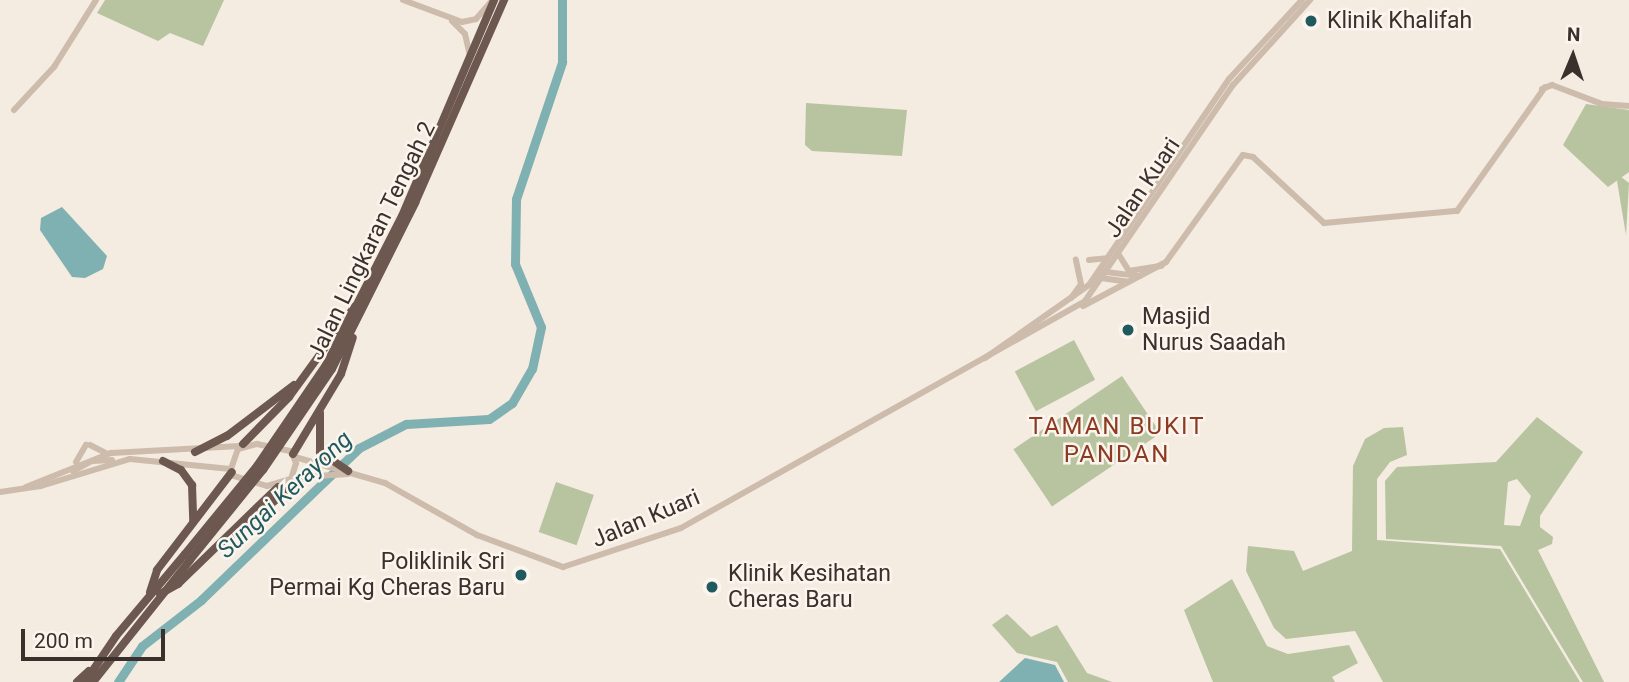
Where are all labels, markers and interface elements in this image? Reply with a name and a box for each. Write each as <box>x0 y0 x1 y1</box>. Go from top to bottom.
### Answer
place label: Klinik Khalifah <box>1327 7 1472 35</box>
marker: Klinik Khalifah <box>1301 11 1321 31</box>
north arrow <box>1538 21 1608 91</box>
text: N <box>1567 23 1581 46</box>
street label: Jalan Lingkaran Tengah 2 <box>302 117 442 365</box>
street label: Jalan Kuari <box>1100 133 1186 243</box>
place label: Masjid Nurus Saadah <box>1142 303 1286 357</box>
marker: Masjid Nurus Saadah <box>1120 322 1136 338</box>
district label: TAMAN BUKIT PANDAN <box>1030 413 1204 469</box>
water label: Sungai Kerayong <box>212 425 358 565</box>
street label: Jalan Kuari <box>588 484 704 554</box>
place label: Poliklinik Sri Permai Kg Cheras Baru <box>269 548 505 602</box>
place label: Klinik Kesihatan Cheras Baru <box>728 560 891 614</box>
marker: Poliklinik Sri Permai Kg Cheras Baru <box>511 565 531 585</box>
marker: Klinik Kesihatan Cheras Baru <box>702 577 722 597</box>
scale bar <box>24 616 168 660</box>
text: 200 m <box>34 629 93 653</box>

